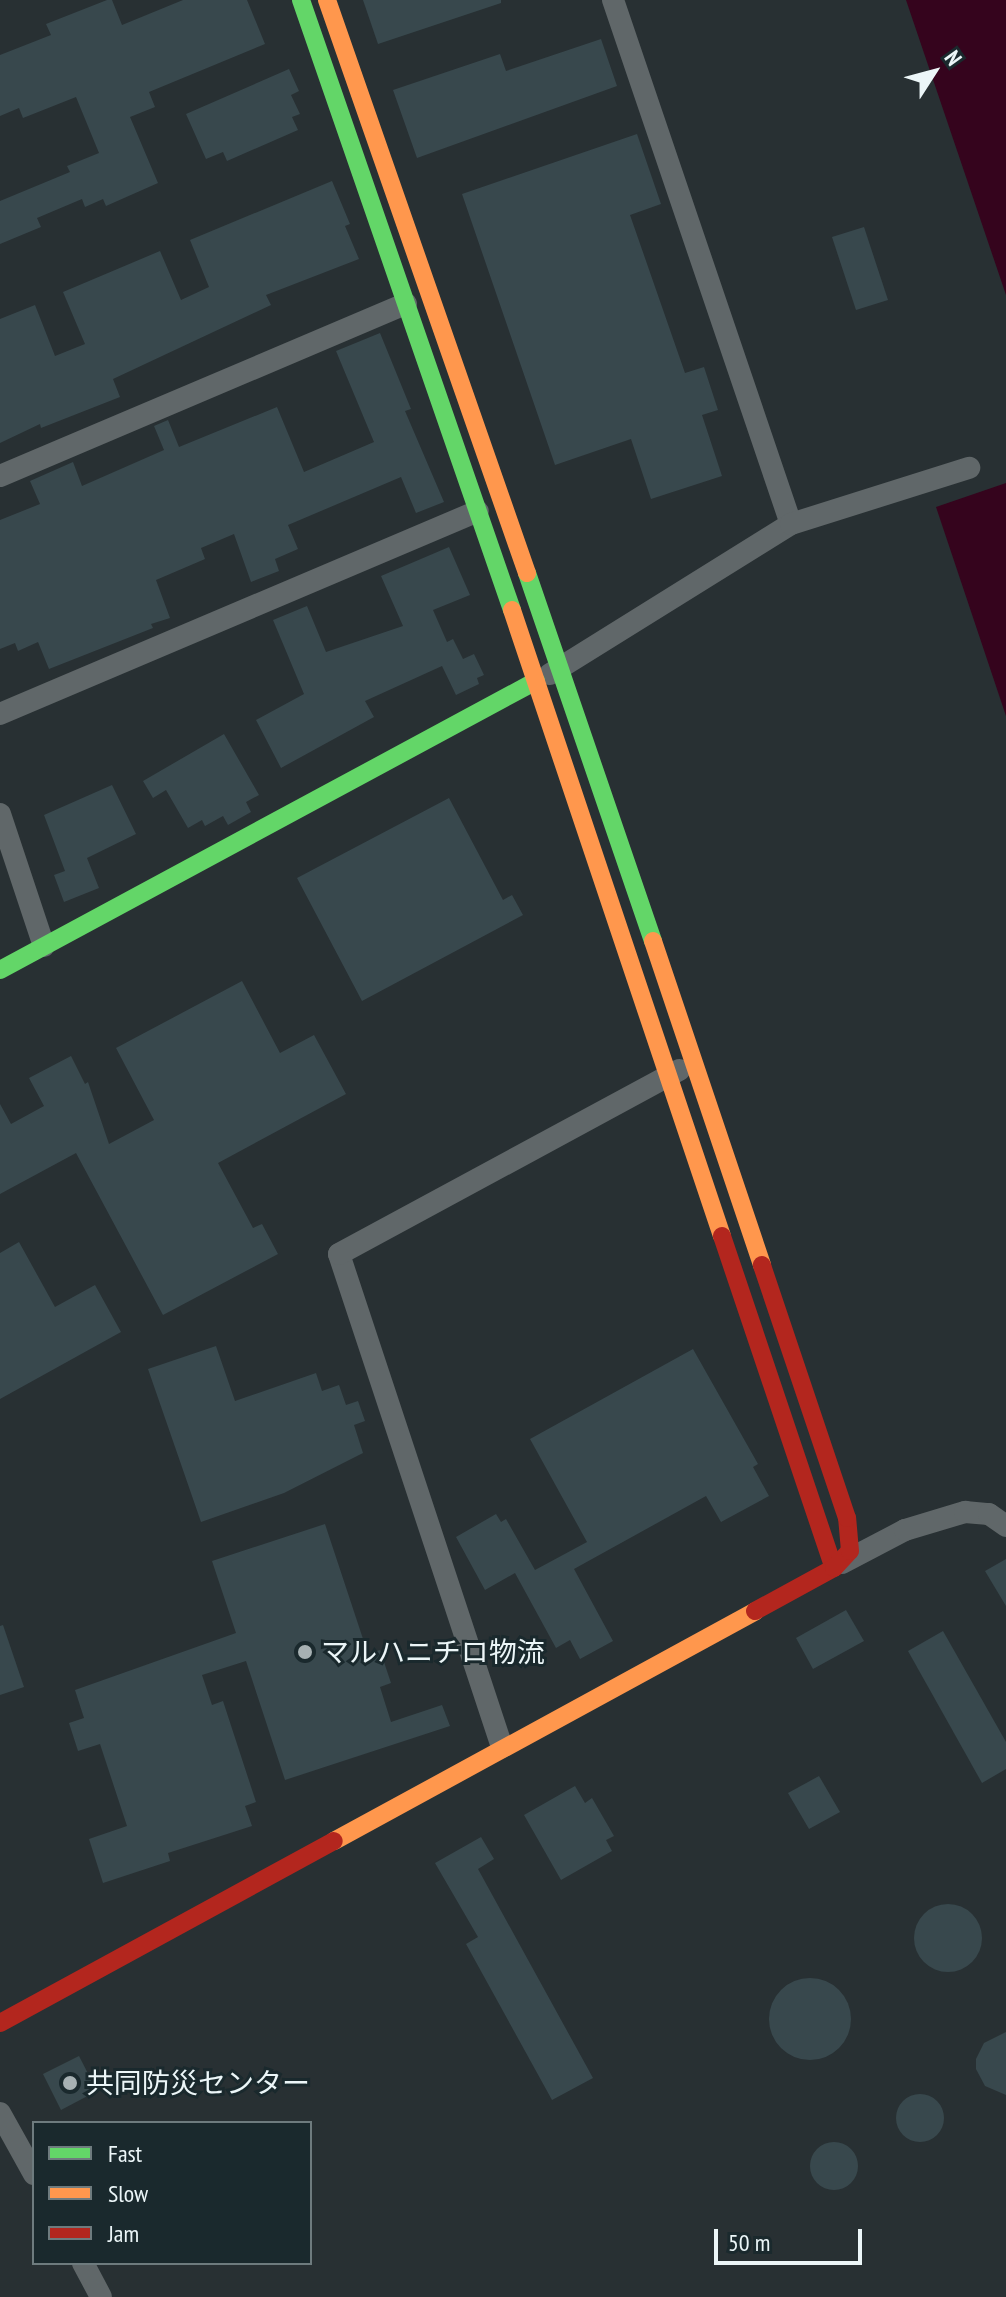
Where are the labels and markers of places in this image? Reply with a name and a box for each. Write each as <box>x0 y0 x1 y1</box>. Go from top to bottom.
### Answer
place label: マルハニチロ物流 <box>321 1635 545 1669</box>
marker: マルハニチロ物流 <box>296 1643 314 1661</box>
place label: 共同防災センター <box>86 2066 310 2100</box>
marker: 共同防災センター <box>61 2074 79 2092</box>

